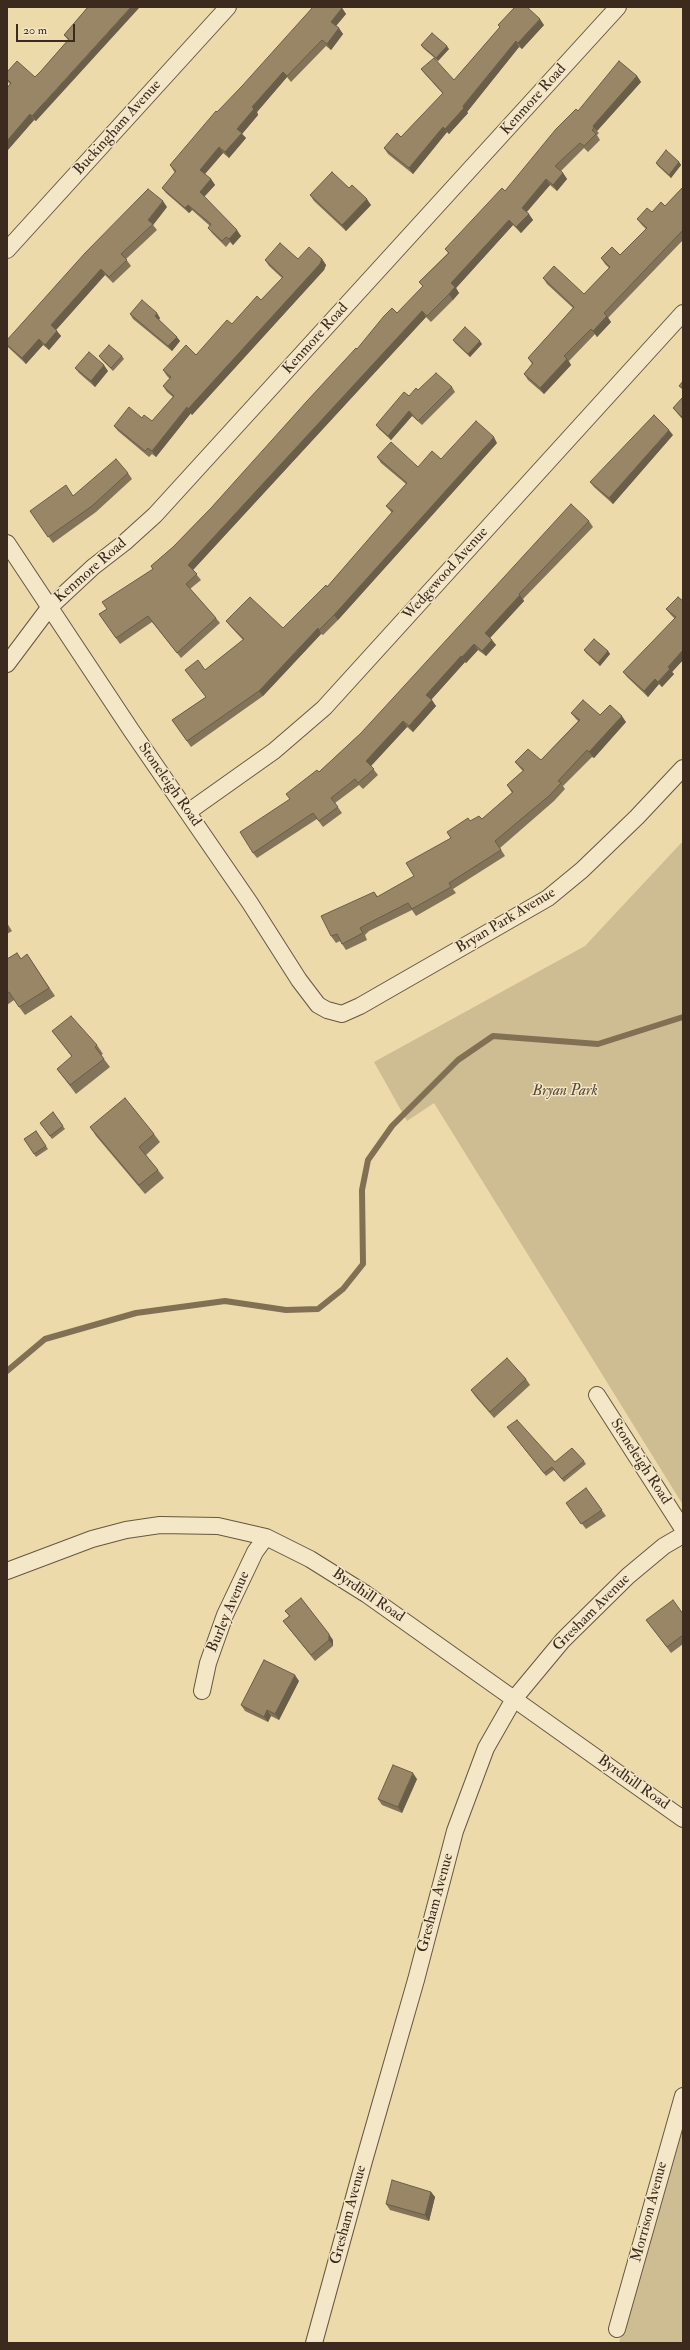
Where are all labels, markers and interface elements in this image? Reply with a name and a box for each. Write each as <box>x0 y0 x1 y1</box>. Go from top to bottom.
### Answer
scale bar <box>18 16 77 42</box>
text: 20 m <box>23 23 47 38</box>
street label: Kenmore Road <box>497 61 571 139</box>
street label: Buckingham Avenue <box>70 77 166 179</box>
street label: Kenmore Road <box>279 300 353 378</box>
street label: Wedgewood Avenue <box>400 524 492 624</box>
street label: Kenmore Road <box>51 535 131 607</box>
street label: Stoneleigh Road <box>133 740 205 830</box>
street label: Bryan Park Avenue <box>453 884 559 958</box>
park label: Bryan Park <box>532 1083 598 1101</box>
street label: Stoneleigh Road <box>606 1416 674 1508</box>
street label: Byrdhill Road <box>328 1565 408 1627</box>
street label: Burley Avenue <box>204 1569 254 1655</box>
street label: Gresham Avenue <box>550 1571 634 1655</box>
street label: Byrdhill Road <box>594 1752 672 1814</box>
street label: Gresham Avenue <box>414 1852 458 1954</box>
street label: Morrison Avenue <box>628 2160 672 2264</box>
street label: Gresham Avenue <box>327 2164 371 2266</box>

